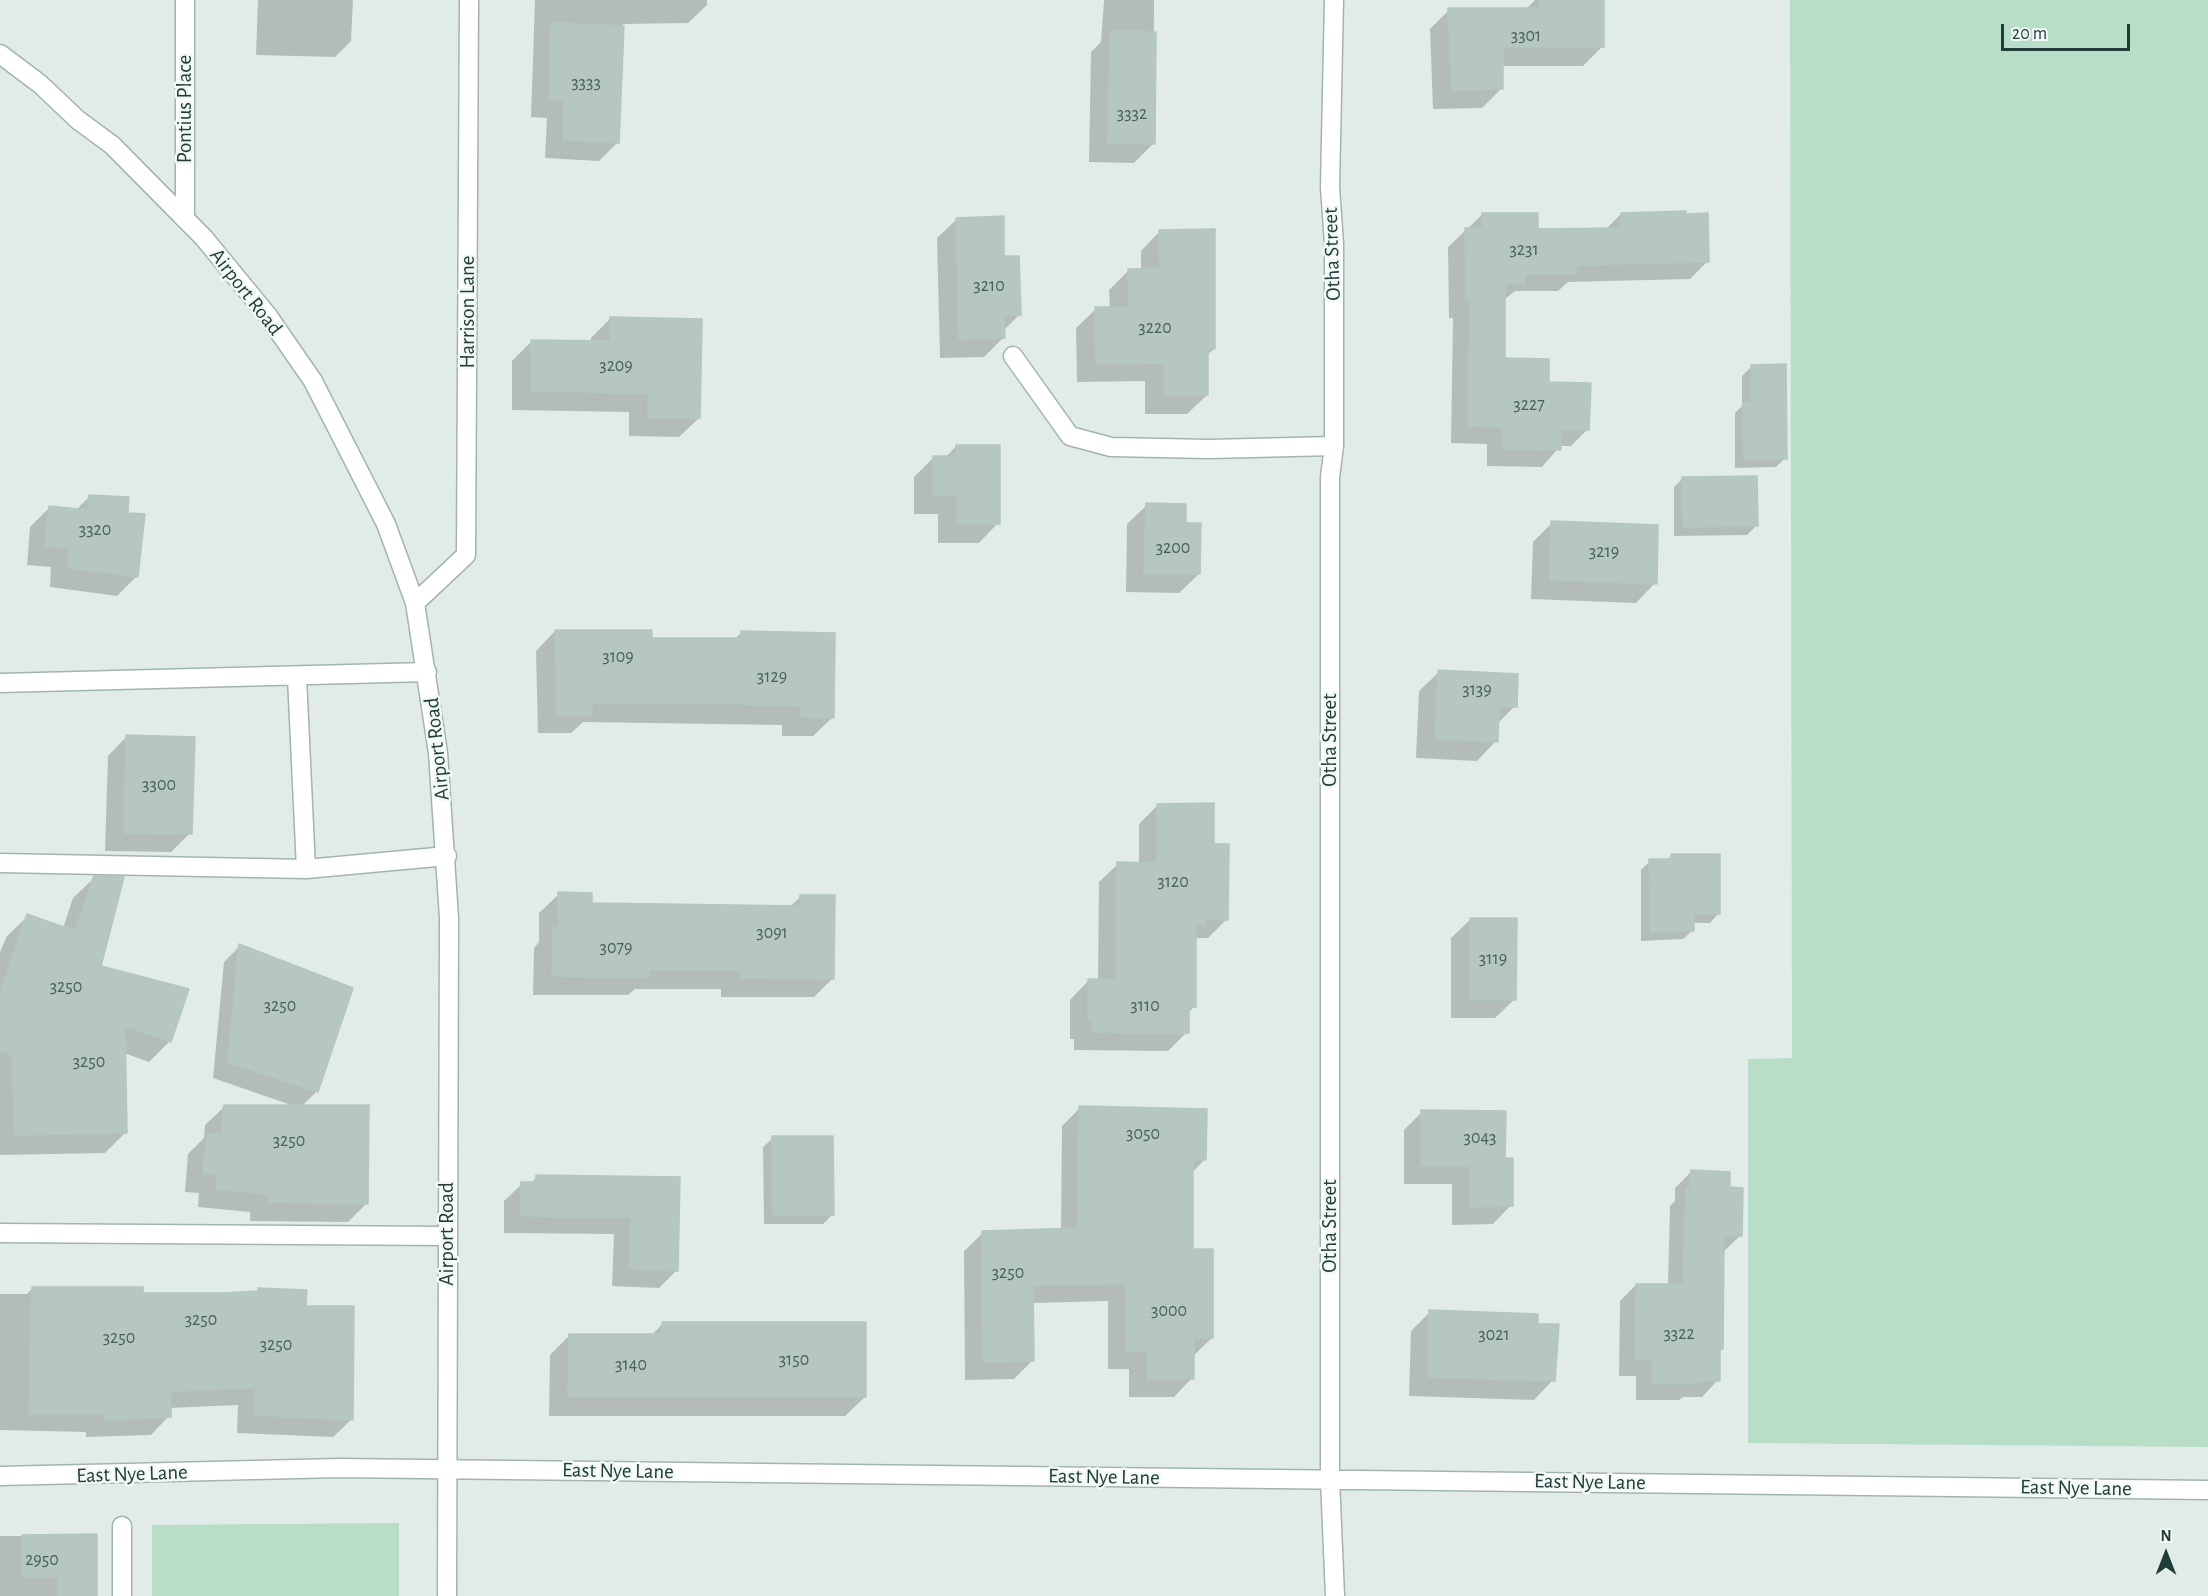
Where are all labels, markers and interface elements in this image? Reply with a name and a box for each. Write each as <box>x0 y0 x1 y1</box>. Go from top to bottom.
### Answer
scale bar <box>2004 12 2133 50</box>
house number: 3301 <box>1511 25 1541 47</box>
text: 20 m <box>2012 25 2047 43</box>
street label: Pontius Place <box>172 55 198 163</box>
house number: 3333 <box>571 72 601 94</box>
house number: 3332 <box>1117 103 1147 125</box>
street label: Otha Street <box>1318 207 1346 301</box>
house number: 3231 <box>1509 239 1539 261</box>
street label: Airport Road <box>204 243 288 341</box>
street label: Harrison Lane <box>455 255 481 369</box>
house number: 3210 <box>973 275 1005 297</box>
house number: 3220 <box>1138 317 1172 339</box>
house number: 3209 <box>599 355 633 377</box>
house number: 3227 <box>1513 394 1545 416</box>
house number: 3320 <box>79 519 111 541</box>
house number: 3200 <box>1156 537 1190 559</box>
house number: 3219 <box>1589 541 1619 563</box>
house number: 3109 <box>602 646 634 668</box>
house number: 3129 <box>757 666 787 688</box>
house number: 3139 <box>1462 679 1492 701</box>
street label: Otha Street <box>1317 693 1343 787</box>
street label: Airport Road <box>419 696 455 802</box>
house number: 3300 <box>142 774 176 796</box>
house number: 3120 <box>1157 871 1189 893</box>
house number: 3091 <box>756 922 788 944</box>
house number: 3079 <box>600 937 632 959</box>
house number: 3119 <box>1479 948 1507 970</box>
house number: 3250 <box>50 976 82 998</box>
house number: 3250 <box>264 995 296 1017</box>
house number: 3110 <box>1130 995 1160 1017</box>
house number: 3250 <box>73 1051 105 1073</box>
house number: 3050 <box>1126 1123 1160 1145</box>
house number: 3043 <box>1464 1127 1496 1149</box>
house number: 3250 <box>273 1130 305 1152</box>
street label: Otha Street <box>1317 1179 1343 1273</box>
street label: Airport Road <box>434 1182 460 1286</box>
house number: 3250 <box>992 1262 1024 1284</box>
house number: 3000 <box>1151 1300 1187 1322</box>
house number: 3250 <box>185 1309 217 1331</box>
house number: 3322 <box>1663 1323 1695 1345</box>
house number: 3021 <box>1478 1324 1510 1346</box>
house number: 3250 <box>103 1327 135 1349</box>
house number: 3250 <box>260 1334 292 1356</box>
house number: 3150 <box>779 1349 809 1371</box>
house number: 3140 <box>615 1354 647 1376</box>
street label: East Nye Lane <box>562 1457 674 1485</box>
street label: East Nye Lane <box>76 1459 188 1489</box>
street label: East Nye Lane <box>1048 1463 1160 1491</box>
street label: East Nye Lane <box>1534 1468 1646 1496</box>
street label: East Nye Lane <box>2020 1474 2132 1502</box>
north arrow <box>2136 1524 2196 1584</box>
text: N <box>2160 1528 2172 1544</box>
house number: 2950 <box>25 1549 59 1571</box>

